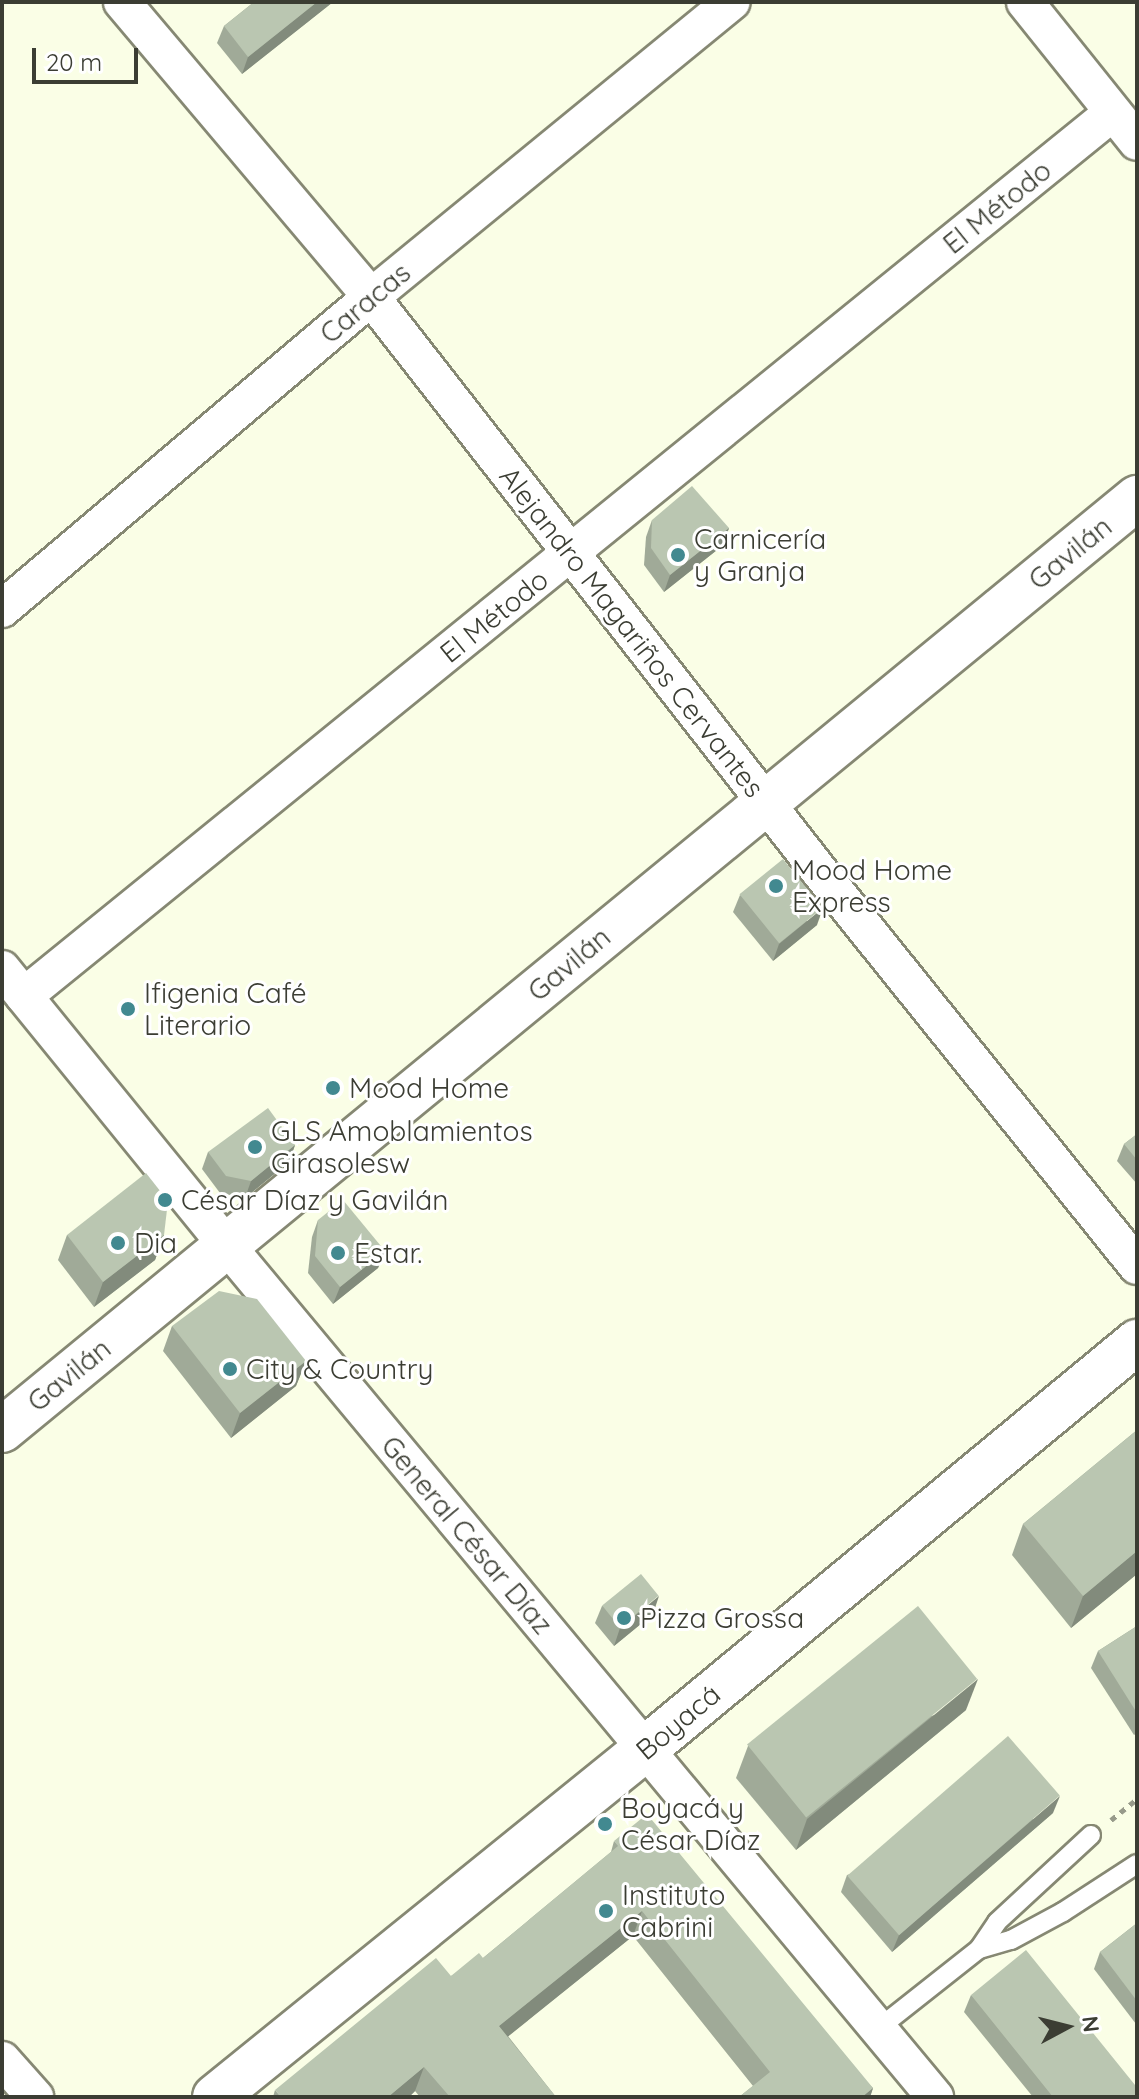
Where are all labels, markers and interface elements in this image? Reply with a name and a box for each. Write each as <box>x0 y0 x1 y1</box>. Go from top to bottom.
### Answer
scale bar <box>36 32 142 82</box>
text: 20 m <box>46 47 102 77</box>
street label: El Método <box>936 153 1058 261</box>
street label: Caracas <box>313 256 417 350</box>
street label: Alejandro Magariños Cervantes <box>493 460 771 804</box>
street label: Gavilán <box>1022 509 1118 597</box>
place label: Carnicería y Granja <box>694 522 826 588</box>
marker: Carnicería y Granja <box>669 546 687 564</box>
street label: El Método <box>433 562 555 670</box>
place label: Mood Home Express <box>792 853 952 919</box>
marker: Mood Home Express <box>767 877 785 895</box>
street label: Gavilán <box>521 920 617 1008</box>
place label: Ifigenia Café Literario <box>144 976 307 1042</box>
marker: Ifigenia Café Literario <box>119 1000 137 1018</box>
place label: Mood Home <box>349 1071 509 1105</box>
marker: Mood Home <box>324 1079 342 1097</box>
place label: GLS Amoblamientos Girasolesw <box>271 1114 533 1180</box>
marker: GLS Amoblamientos Girasolesw <box>246 1138 264 1156</box>
place label: César Díaz y Gavilán <box>181 1183 448 1217</box>
marker: César Díaz y Gavilán <box>156 1191 174 1209</box>
place label: Dia <box>134 1226 177 1260</box>
marker: Dia <box>109 1234 127 1252</box>
place label: Estar. <box>354 1236 422 1270</box>
marker: Estar. <box>329 1244 347 1262</box>
street label: Gavilán <box>21 1331 117 1419</box>
place label: City & Country <box>246 1352 433 1386</box>
marker: City & Country <box>221 1360 239 1378</box>
street label: General César Díaz <box>374 1429 560 1641</box>
place label: Pizza Grossa <box>640 1601 804 1635</box>
marker: Pizza Grossa <box>615 1609 633 1627</box>
street label: Boyacá <box>629 1677 727 1767</box>
place label: Boyacá y César Díaz <box>621 1791 760 1857</box>
marker: Boyacá y César Díaz <box>596 1815 614 1833</box>
place label: Instituto Cabrini <box>622 1878 725 1944</box>
marker: Instituto Cabrini <box>597 1902 615 1920</box>
north arrow <box>1027 1987 1107 2067</box>
text: N <box>1076 2014 1106 2034</box>

